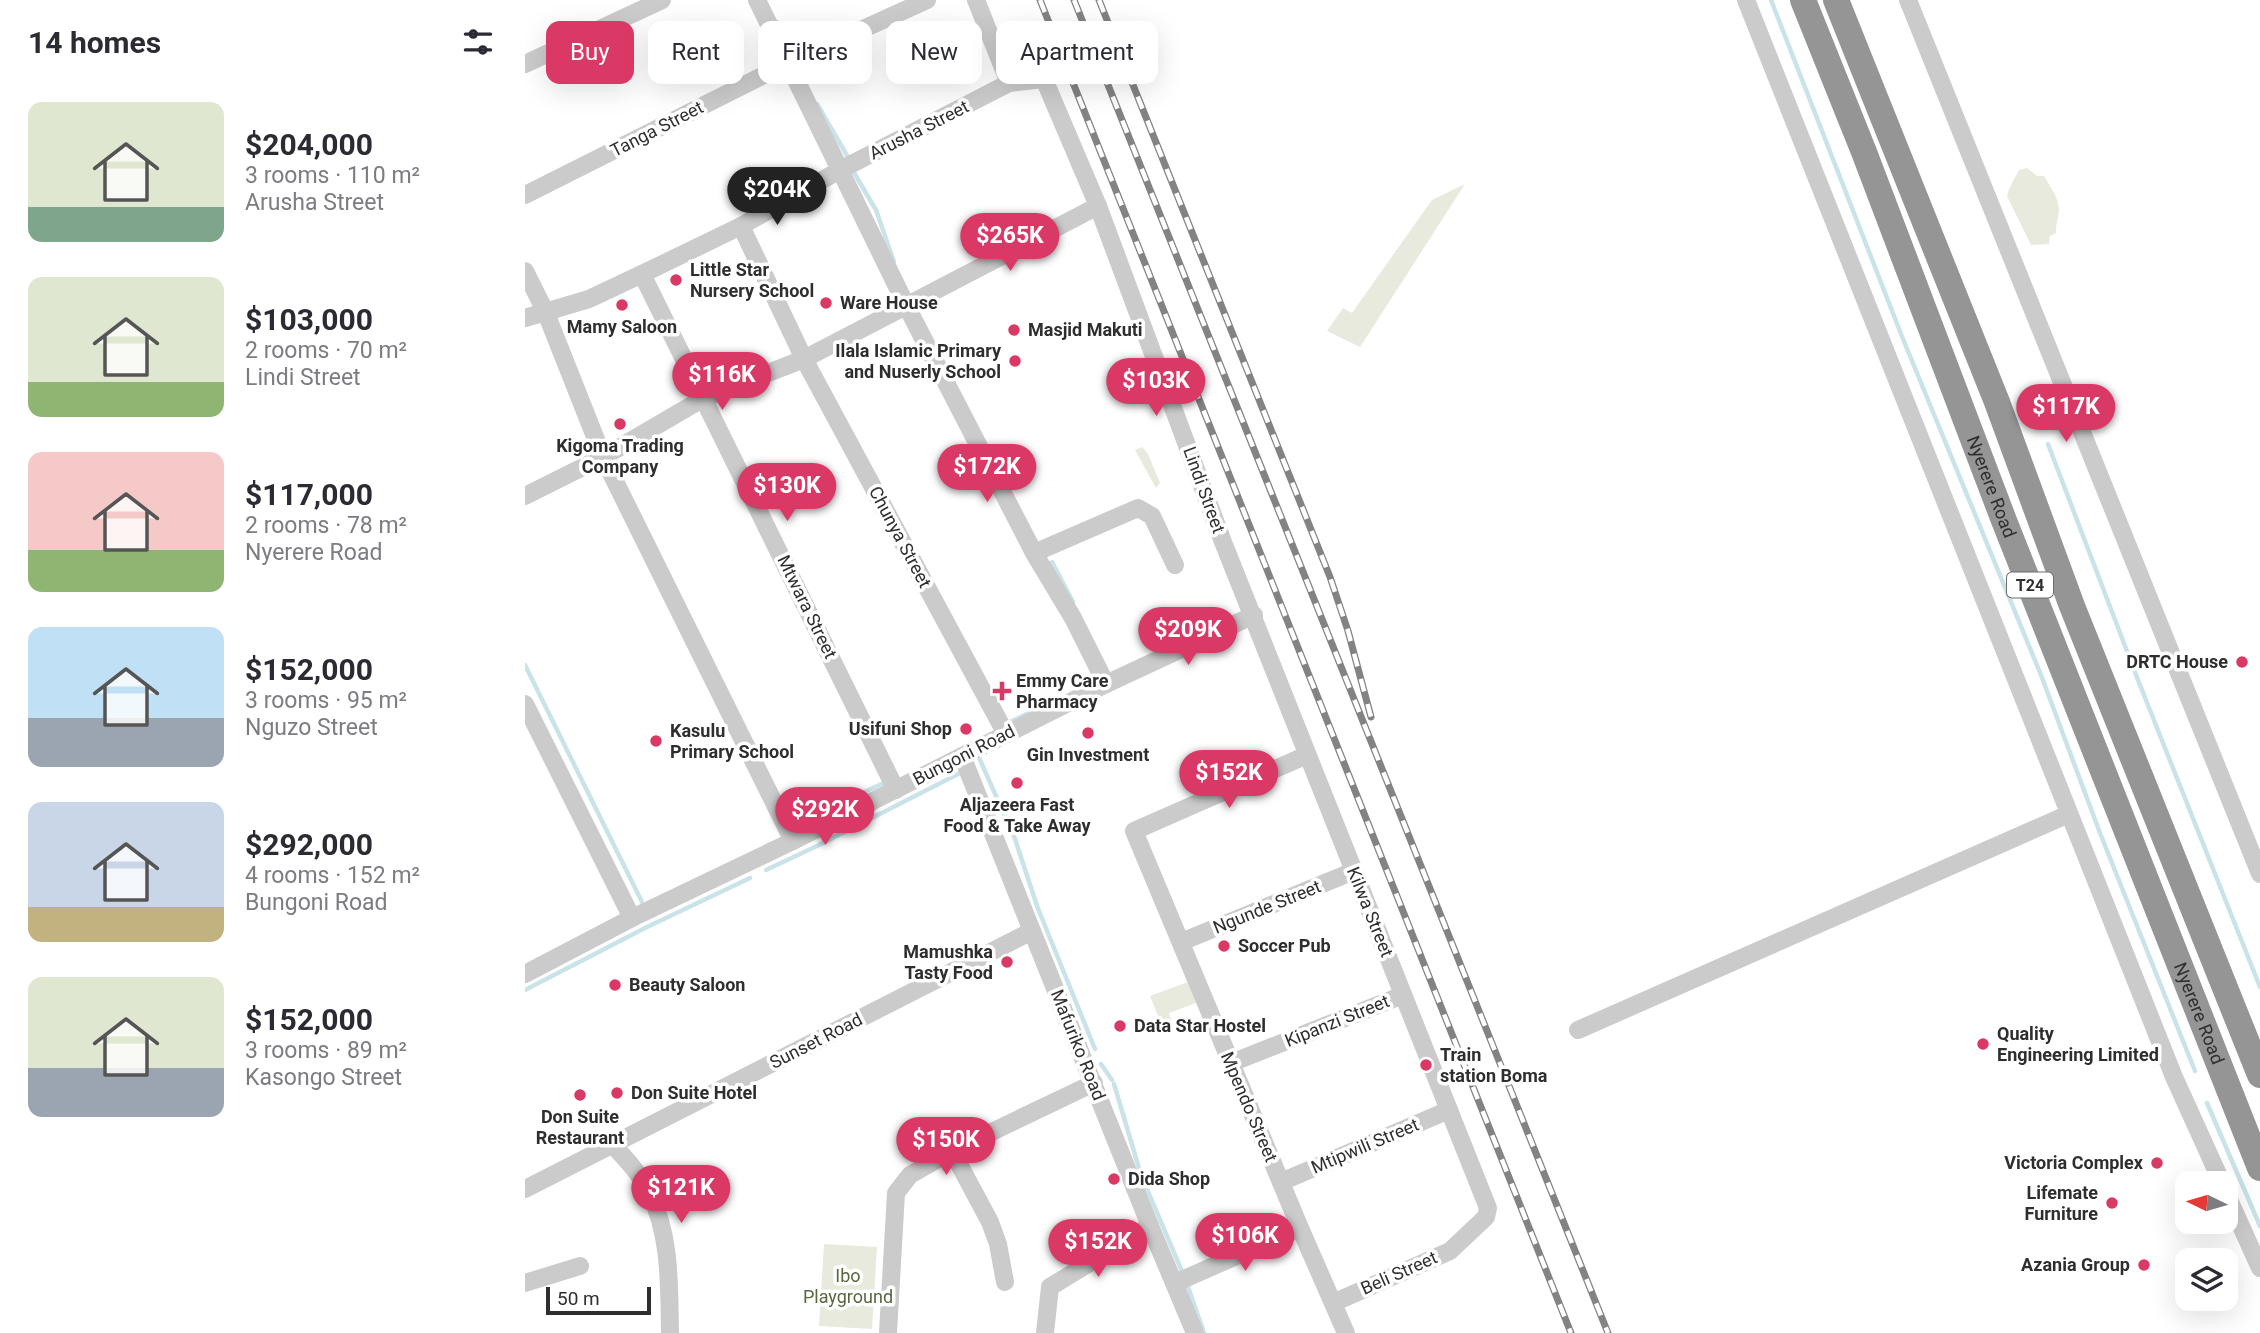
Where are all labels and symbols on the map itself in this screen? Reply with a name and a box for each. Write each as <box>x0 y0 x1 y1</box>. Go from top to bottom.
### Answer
street label: Arusha Street <box>866 95 972 164</box>
street label: Tanga Street <box>607 96 707 161</box>
pin: $204K <box>728 168 826 227</box>
pin: $265K <box>961 214 1059 273</box>
place label: Little Star Nursery School <box>690 259 814 301</box>
marker: Little Star Nursery School <box>668 272 684 288</box>
place label: Ware House <box>840 292 938 313</box>
marker: Ware House <box>818 295 834 311</box>
marker: Mamy Saloon <box>614 297 630 313</box>
place label: Mamy Saloon <box>567 316 677 337</box>
place label: Masjid Makuti <box>1028 319 1143 340</box>
marker: Masjid Makuti <box>1006 322 1022 338</box>
place label: Ilala Islamic Primary and Nuserly School <box>835 340 1002 382</box>
pin: $116K <box>673 352 771 412</box>
marker: Ilala Islamic Primary and Nuserly School <box>1007 353 1023 369</box>
pin: $103K <box>1107 358 1205 418</box>
pin: $117K <box>2017 384 2115 444</box>
marker: Kigoma Trading Company <box>612 416 628 432</box>
street label: Nyerere Road <box>1963 433 2021 541</box>
place label: Kigoma Trading Company <box>556 435 684 477</box>
pin: $172K <box>938 444 1036 504</box>
street label: Lindi Street <box>1179 444 1230 536</box>
pin: $130K <box>738 463 836 523</box>
street label: Chunya Street <box>865 483 936 591</box>
street label: Mtwara Street <box>773 552 842 662</box>
road number: T24 <box>2007 572 2053 598</box>
pin: $209K <box>1139 608 1237 667</box>
place label: DRTC House <box>2126 651 2228 672</box>
marker: DRTC House <box>2234 654 2250 670</box>
place label: Emmy Care Pharmacy <box>1016 670 1109 712</box>
marker: Emmy Care Pharmacy <box>994 683 1010 699</box>
place label: Usifuni Shop <box>849 718 952 739</box>
place label: Kasulu Primary School <box>670 720 794 762</box>
street label: Bungoni Road <box>909 720 1018 789</box>
marker: Usifuni Shop <box>958 721 974 737</box>
marker: Gin Investment <box>1080 725 1096 741</box>
marker: Kasulu Primary School <box>648 733 664 749</box>
place label: Gin Investment <box>1027 744 1149 765</box>
pin: $152K <box>1180 750 1278 810</box>
marker: Aljazeera Fast Food & Take Away <box>1009 775 1025 791</box>
pin: $292K <box>776 788 874 847</box>
place label: Aljazeera Fast Food & Take Away <box>943 794 1092 836</box>
street label: Kilwa Street <box>1343 864 1398 960</box>
street label: Ngunde Street <box>1210 875 1324 938</box>
place label: Soccer Pub <box>1238 935 1331 956</box>
marker: Soccer Pub <box>1216 938 1232 954</box>
place label: Mamushka Tasty Food <box>903 941 993 983</box>
marker: Mamushka Tasty Food <box>999 954 1015 970</box>
street label: Nyerere Road <box>2170 959 2229 1067</box>
place label: Beauty Saloon <box>629 974 745 995</box>
marker: Beauty Saloon <box>607 977 623 993</box>
street label: Mafuriko Road <box>1047 986 1110 1103</box>
street label: Kipanzi Street <box>1282 990 1392 1051</box>
street label: Sunset Road <box>766 1008 866 1073</box>
place label: Data Star Hostel <box>1134 1015 1266 1036</box>
marker: Data Star Hostel <box>1112 1018 1128 1034</box>
place label: Quality Engineering Limited <box>1997 1023 2159 1065</box>
marker: Quality Engineering Limited <box>1975 1036 1991 1052</box>
place label: Train station Boma <box>1440 1044 1548 1086</box>
street label: Mpendo Street <box>1217 1049 1282 1165</box>
marker: Train station Boma <box>1418 1057 1434 1073</box>
place label: Don Suite Hotel <box>631 1082 757 1103</box>
marker: Don Suite Hotel <box>609 1085 625 1101</box>
marker: Don Suite Restaurant <box>572 1087 588 1103</box>
place label: Don Suite Restaurant <box>536 1106 624 1148</box>
street label: Mtipwili Street <box>1308 1113 1422 1178</box>
pin: $150K <box>897 1118 995 1177</box>
place label: Victoria Complex <box>2004 1152 2144 1173</box>
marker: Victoria Complex <box>2149 1155 2165 1171</box>
pin: $121K <box>632 1166 730 1225</box>
place label: Dida Shop <box>1128 1168 1210 1189</box>
marker: Dida Shop <box>1106 1171 1122 1187</box>
north arrow <box>2175 1171 2238 1234</box>
place label: Lifemate Furniture <box>2024 1182 2098 1224</box>
marker: Lifemate Furniture <box>2104 1195 2120 1211</box>
pin: $106K <box>1196 1214 1294 1273</box>
pin: $152K <box>1049 1220 1147 1279</box>
street label: Beli Street <box>1357 1246 1440 1299</box>
place label: Azania Group <box>2021 1254 2130 1275</box>
marker: Azania Group <box>2136 1257 2152 1273</box>
park label: Ibo Playground <box>803 1265 893 1307</box>
scale bar <box>546 1284 651 1316</box>

